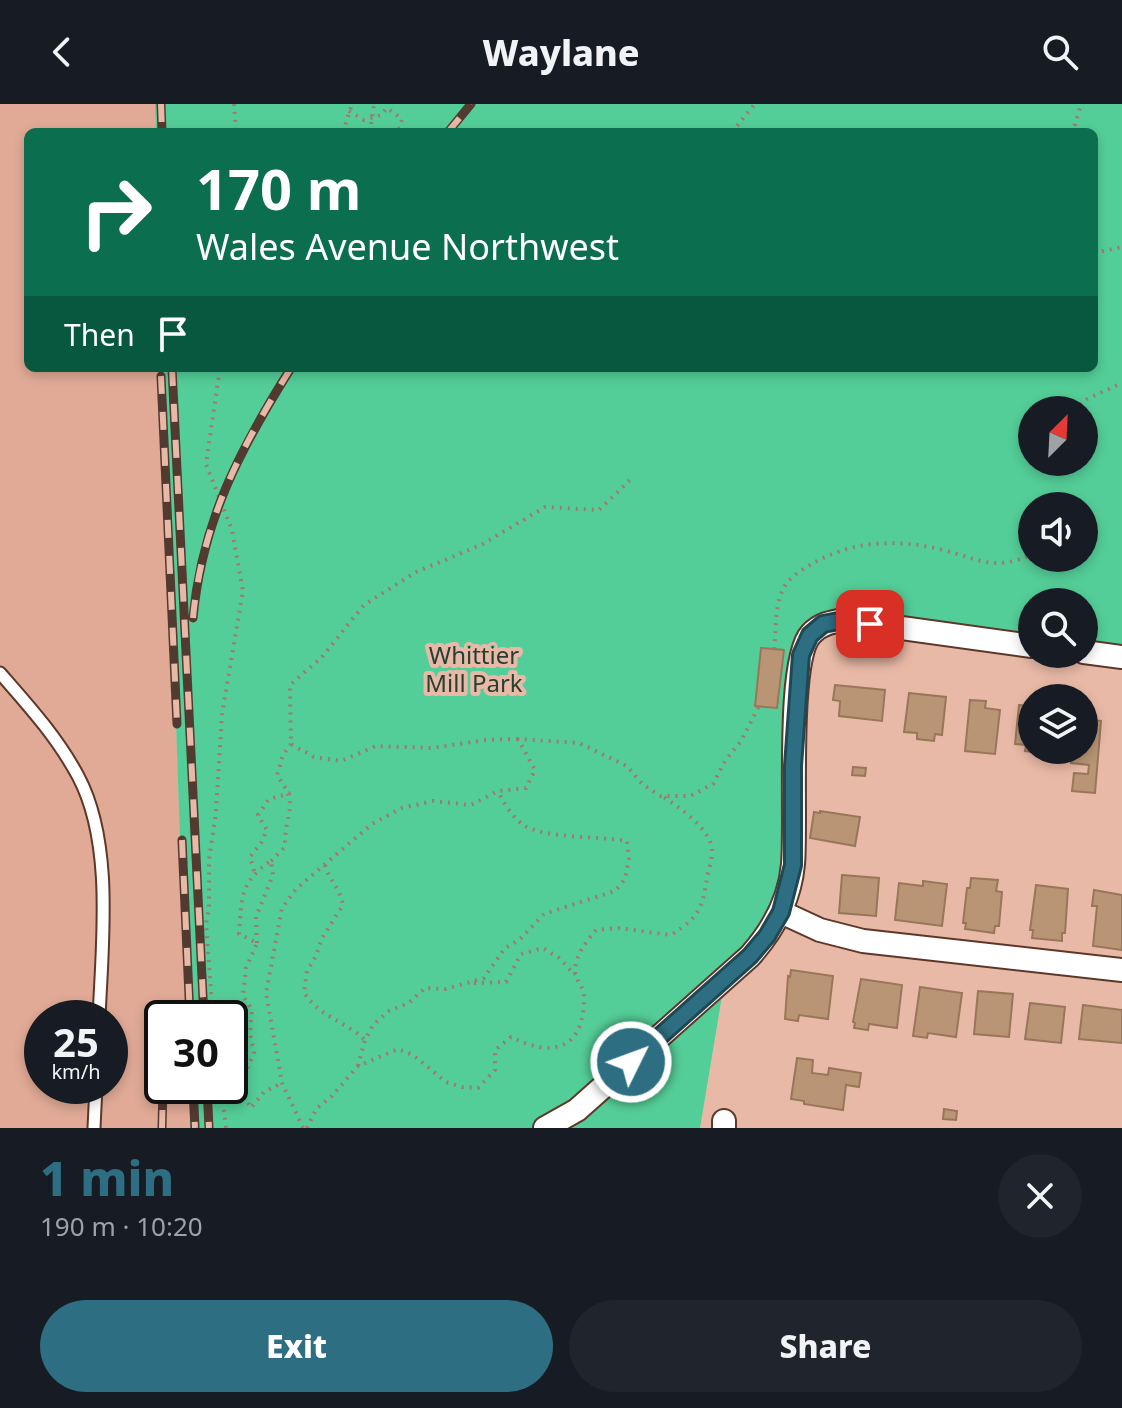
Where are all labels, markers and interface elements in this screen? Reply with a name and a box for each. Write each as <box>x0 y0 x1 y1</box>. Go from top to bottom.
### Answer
text: Waylane <box>482 28 640 77</box>
icon: back <box>40 30 84 74</box>
icon: search <box>1038 30 1082 74</box>
text: 170 m <box>196 150 361 226</box>
icon: right <box>64 160 168 264</box>
text: Wales Avenue Northwest <box>196 222 619 271</box>
icon: arrive <box>151 312 195 356</box>
text: Then <box>64 314 135 355</box>
north arrow <box>1018 396 1098 476</box>
map controls <box>1018 396 1098 764</box>
button: sound <box>1018 492 1098 572</box>
button: search <box>1018 588 1098 668</box>
pin <box>836 590 904 658</box>
icon: arrive <box>848 602 892 646</box>
park label: Whittier Mill Park <box>425 638 523 699</box>
button: layers <box>1018 684 1098 764</box>
speed limit sign: 30 <box>144 1000 248 1104</box>
text: 25 <box>53 1014 99 1069</box>
position arrow <box>589 1020 673 1104</box>
text: km/h <box>51 1058 101 1085</box>
text: 1 min <box>40 1145 174 1210</box>
button: close <box>998 1154 1082 1238</box>
text: 190 m · 10:20 <box>40 1208 203 1244</box>
button: Exit <box>40 1300 553 1392</box>
button: Share <box>569 1300 1082 1392</box>

